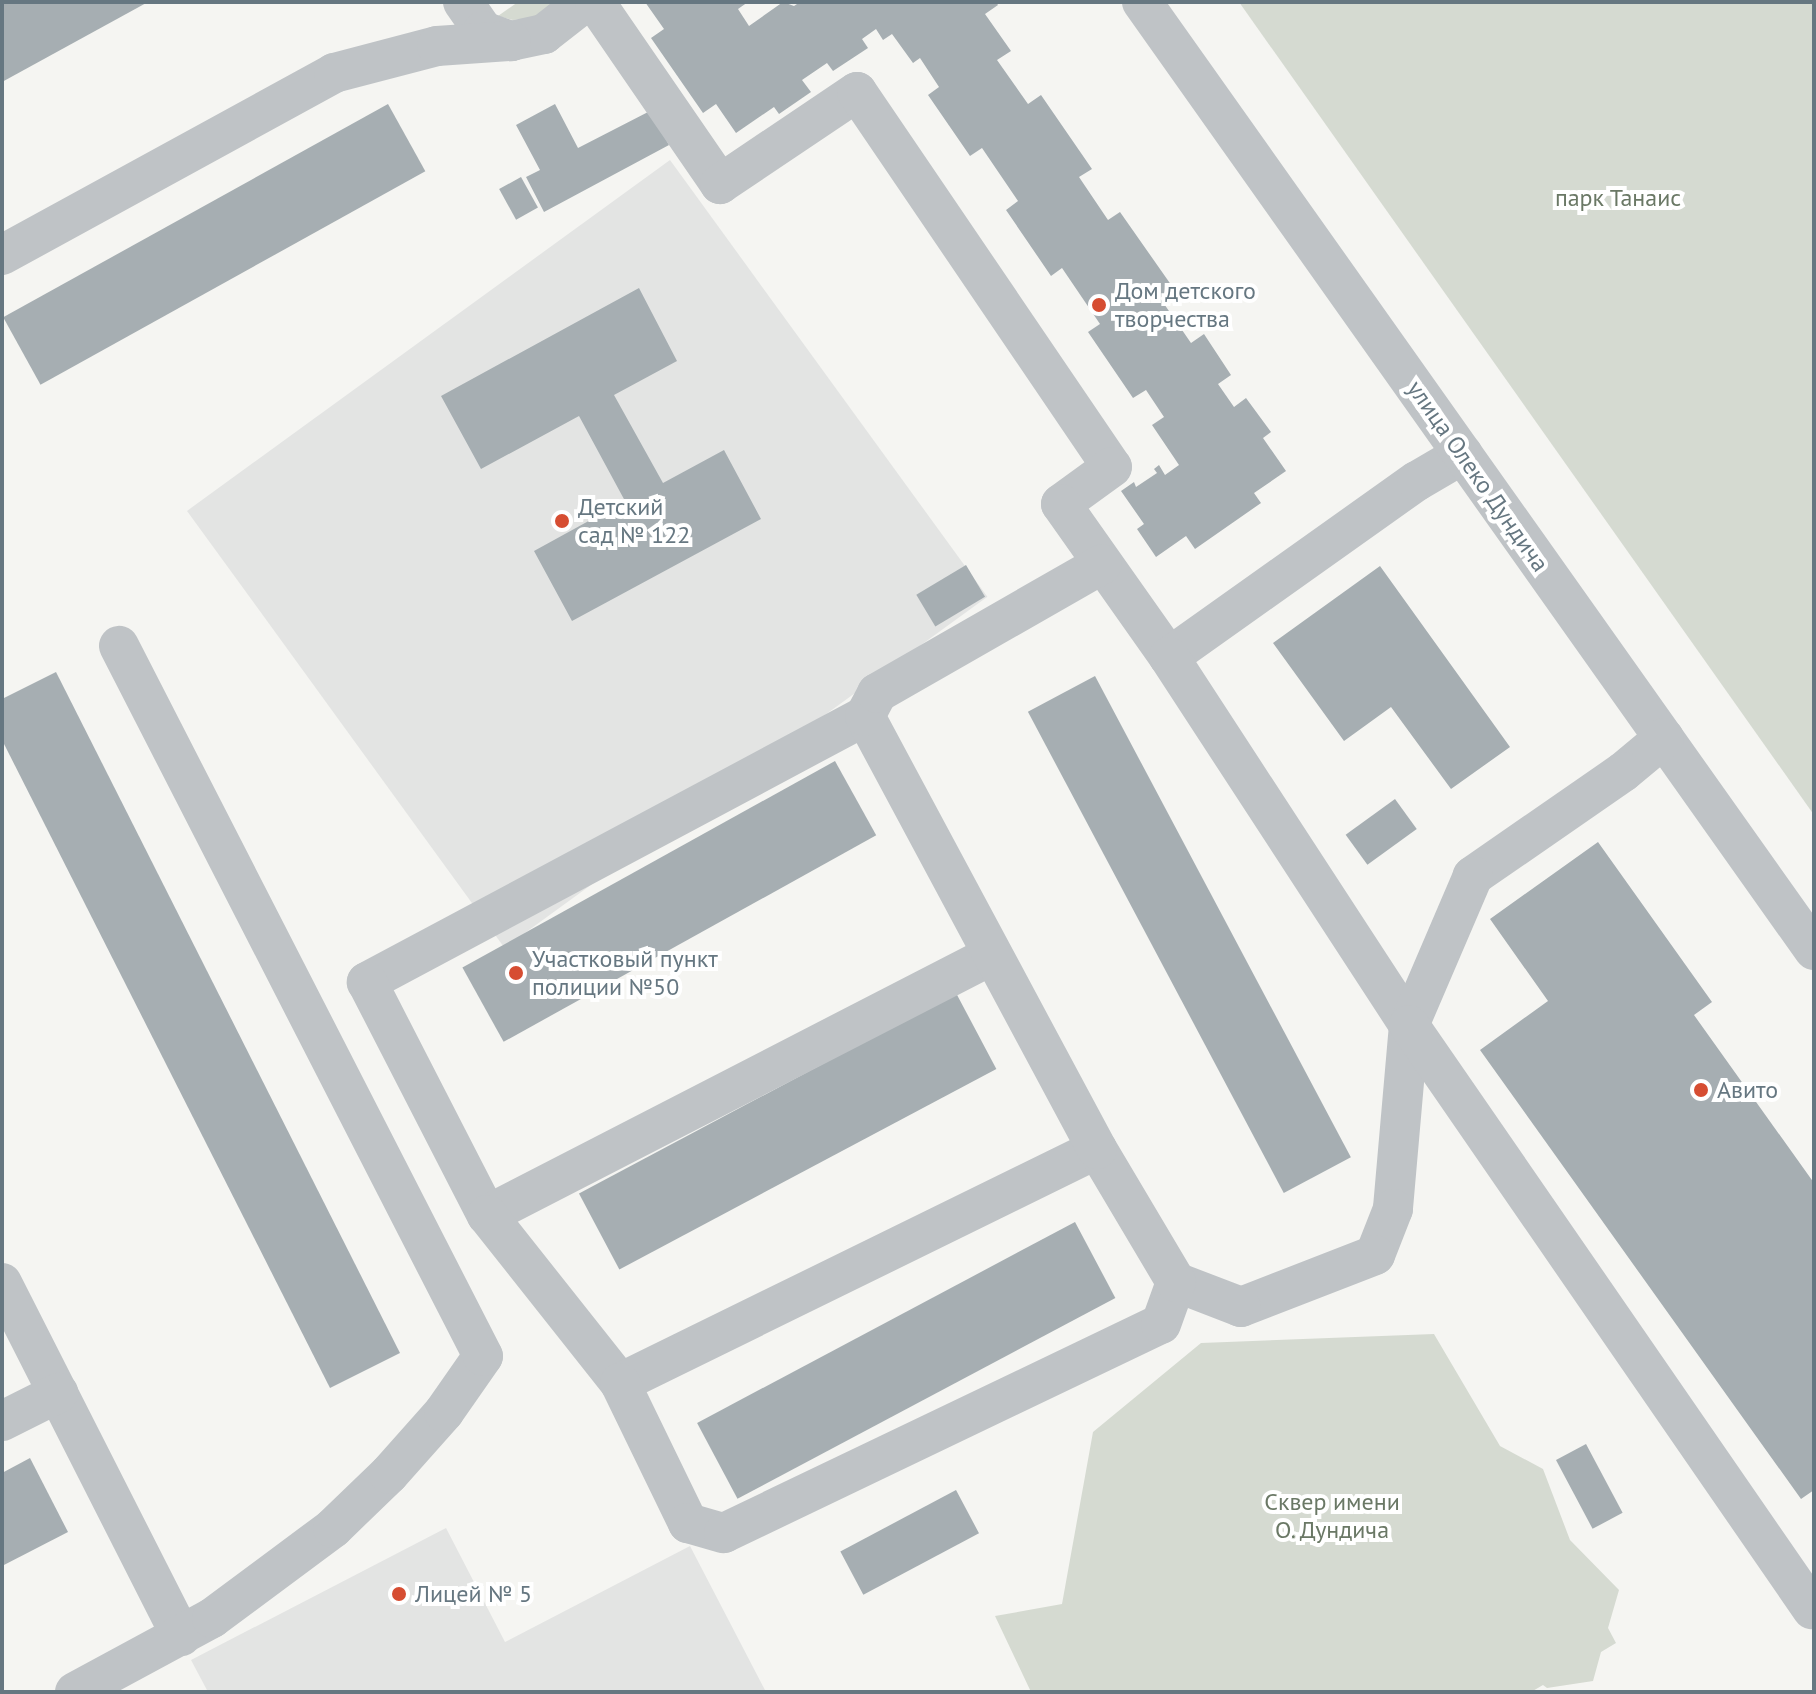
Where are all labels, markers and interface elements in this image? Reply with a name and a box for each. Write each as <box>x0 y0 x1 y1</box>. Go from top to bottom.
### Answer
park label: парк Танаис <box>1555 184 1681 212</box>
place label: Дом детского творчества <box>1115 277 1256 333</box>
marker: Дом детского творчества <box>1090 296 1108 314</box>
street label: улица Олеко Дундича <box>1401 375 1555 577</box>
place label: Детский сад № 122 <box>578 493 690 549</box>
marker: Детский сад № 122 <box>553 512 571 530</box>
place label: Участковый пункт полиции №50 <box>532 945 718 1001</box>
marker: Участковый пункт полиции №50 <box>507 964 525 982</box>
place label: Авито <box>1717 1076 1778 1104</box>
marker: Авито <box>1692 1081 1710 1099</box>
park label: Сквер имени О. Дундича <box>1264 1488 1400 1544</box>
place label: Лицей № 5 <box>415 1580 532 1608</box>
marker: Лицей № 5 <box>390 1585 408 1603</box>

